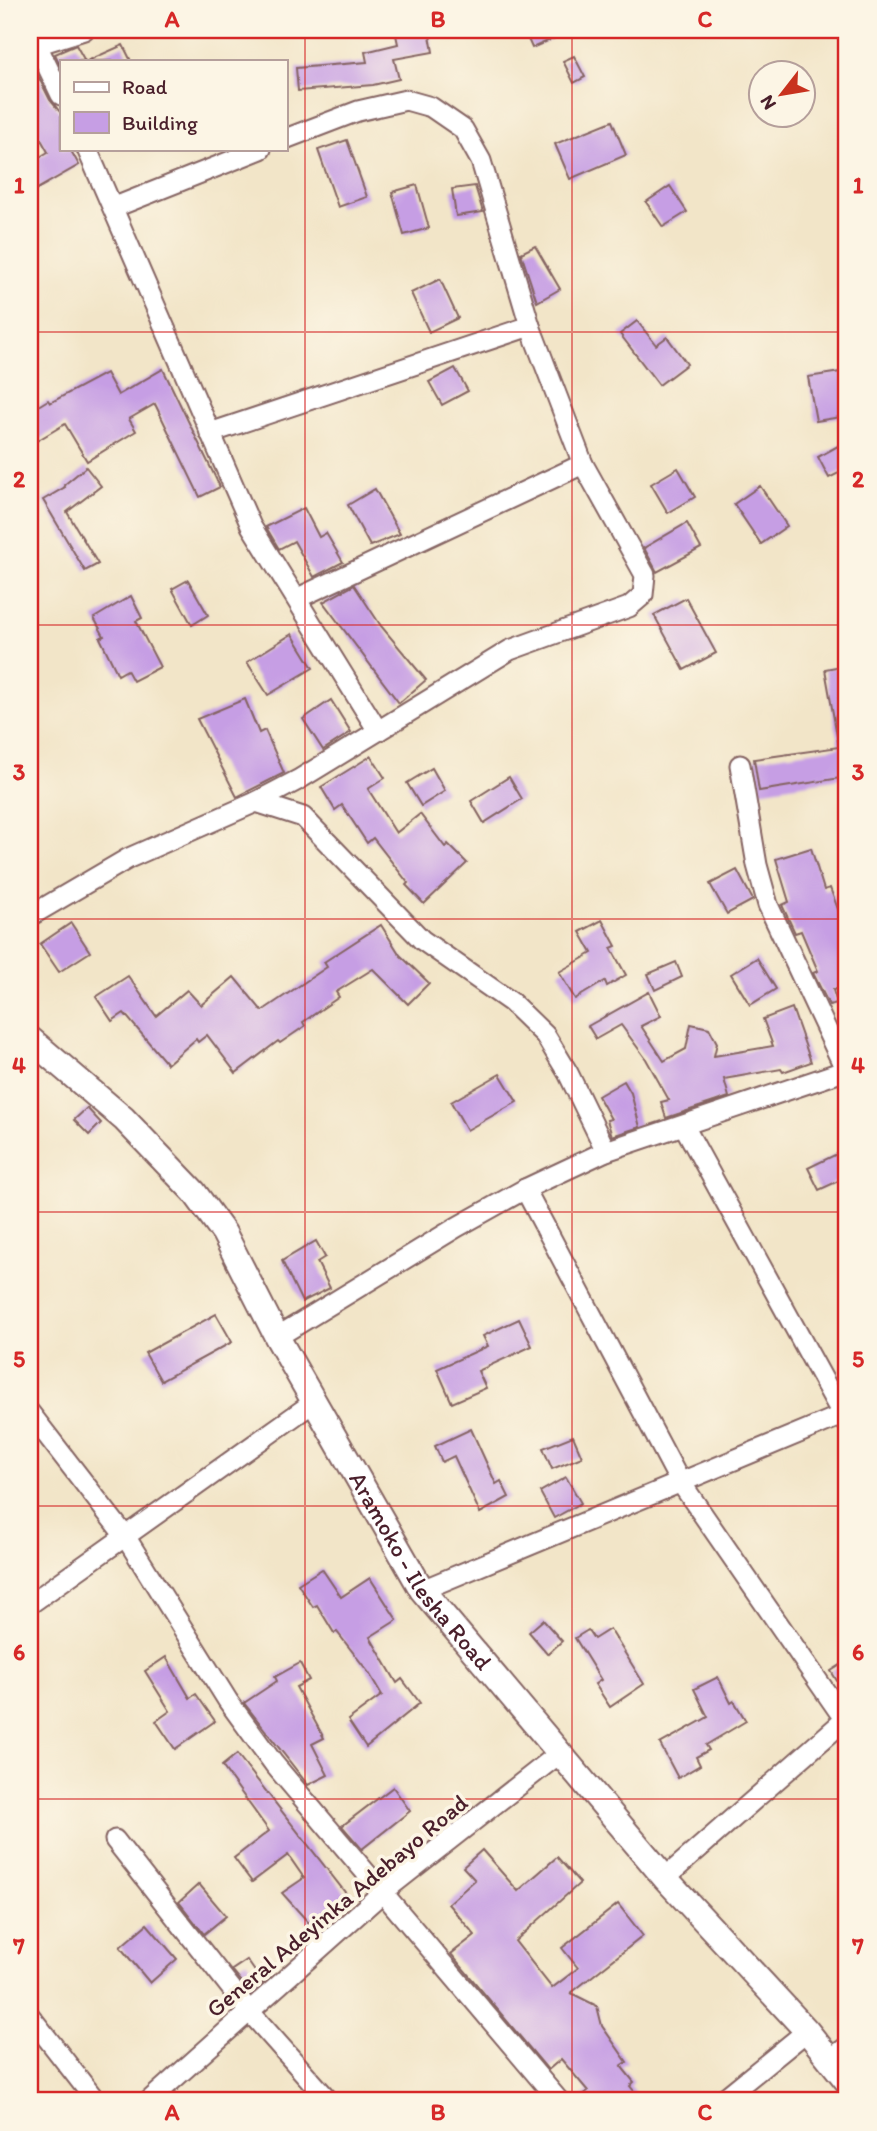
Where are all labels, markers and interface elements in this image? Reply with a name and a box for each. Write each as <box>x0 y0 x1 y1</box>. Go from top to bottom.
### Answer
text: A <box>164 5 180 33</box>
text: B <box>431 5 446 33</box>
text: C <box>698 5 713 33</box>
legend <box>60 60 287 150</box>
north arrow <box>748 60 818 130</box>
text: Road <box>122 74 168 99</box>
text: N <box>755 91 781 114</box>
text: Building <box>122 110 198 135</box>
text: 1 <box>14 171 25 199</box>
text: 1 <box>853 171 864 199</box>
text: 2 <box>13 465 26 493</box>
text: 2 <box>852 465 865 493</box>
text: 3 <box>13 758 26 786</box>
text: 3 <box>852 758 865 786</box>
text: 4 <box>12 1051 26 1079</box>
text: 4 <box>851 1051 865 1079</box>
text: 5 <box>13 1345 25 1373</box>
text: 5 <box>852 1345 864 1373</box>
street label: Aramoko - Ilesha Road <box>343 1466 498 1676</box>
text: 6 <box>13 1638 25 1666</box>
text: 6 <box>852 1638 864 1666</box>
street label: General Adeyinka Adebayo Road <box>200 1788 473 2023</box>
text: 7 <box>12 1932 25 1960</box>
text: 7 <box>851 1932 864 1960</box>
text: A <box>164 2098 180 2126</box>
text: B <box>431 2098 446 2126</box>
text: C <box>698 2098 713 2126</box>

